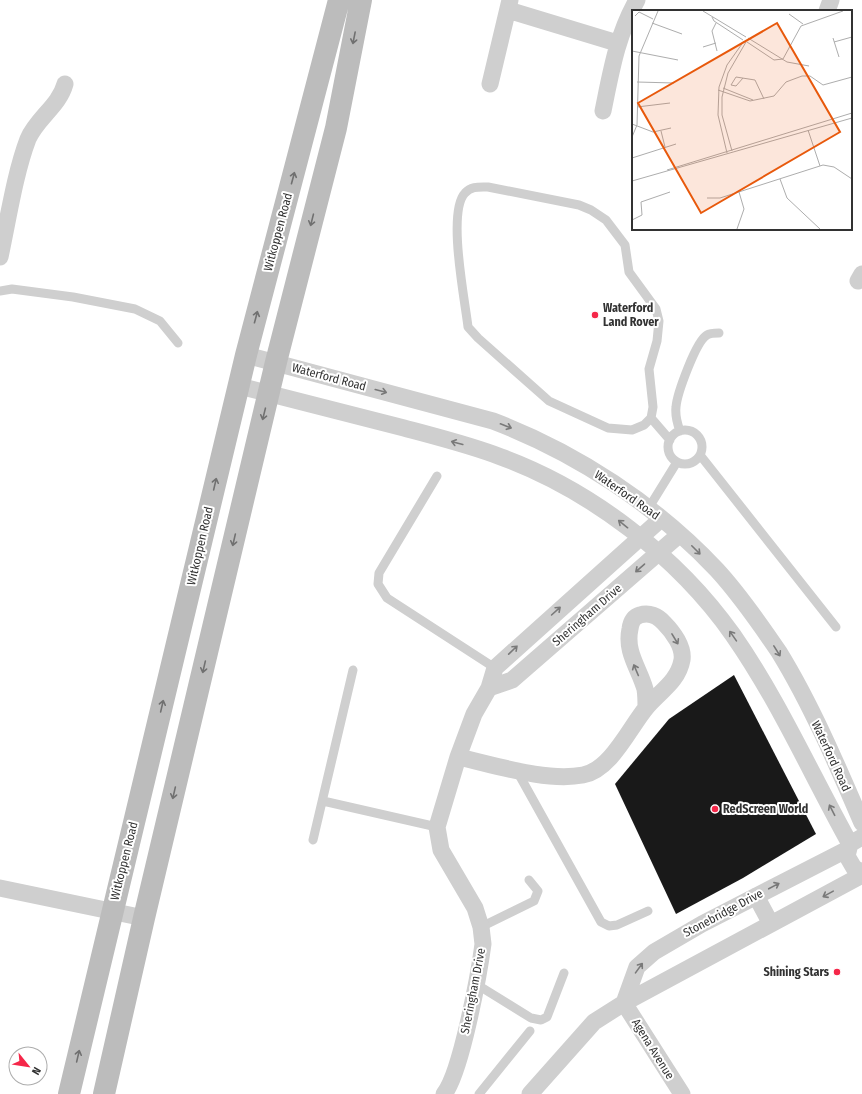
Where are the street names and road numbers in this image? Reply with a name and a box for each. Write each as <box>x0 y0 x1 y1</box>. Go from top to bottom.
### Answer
street label: Witkoppen Road <box>261 191 295 273</box>
street label: Waterford Road <box>290 360 368 394</box>
street label: Waterford Road <box>592 467 662 523</box>
street label: Witkoppen Road <box>184 505 216 587</box>
street label: Sheringham Drive <box>550 581 624 649</box>
street label: Waterford Road <box>809 719 853 793</box>
street label: Witkoppen Road <box>107 820 141 902</box>
street label: Stonebridge Drive <box>681 886 765 940</box>
street label: Sheringham Drive <box>458 947 488 1035</box>
street label: Agena Avenue <box>629 1016 677 1082</box>

